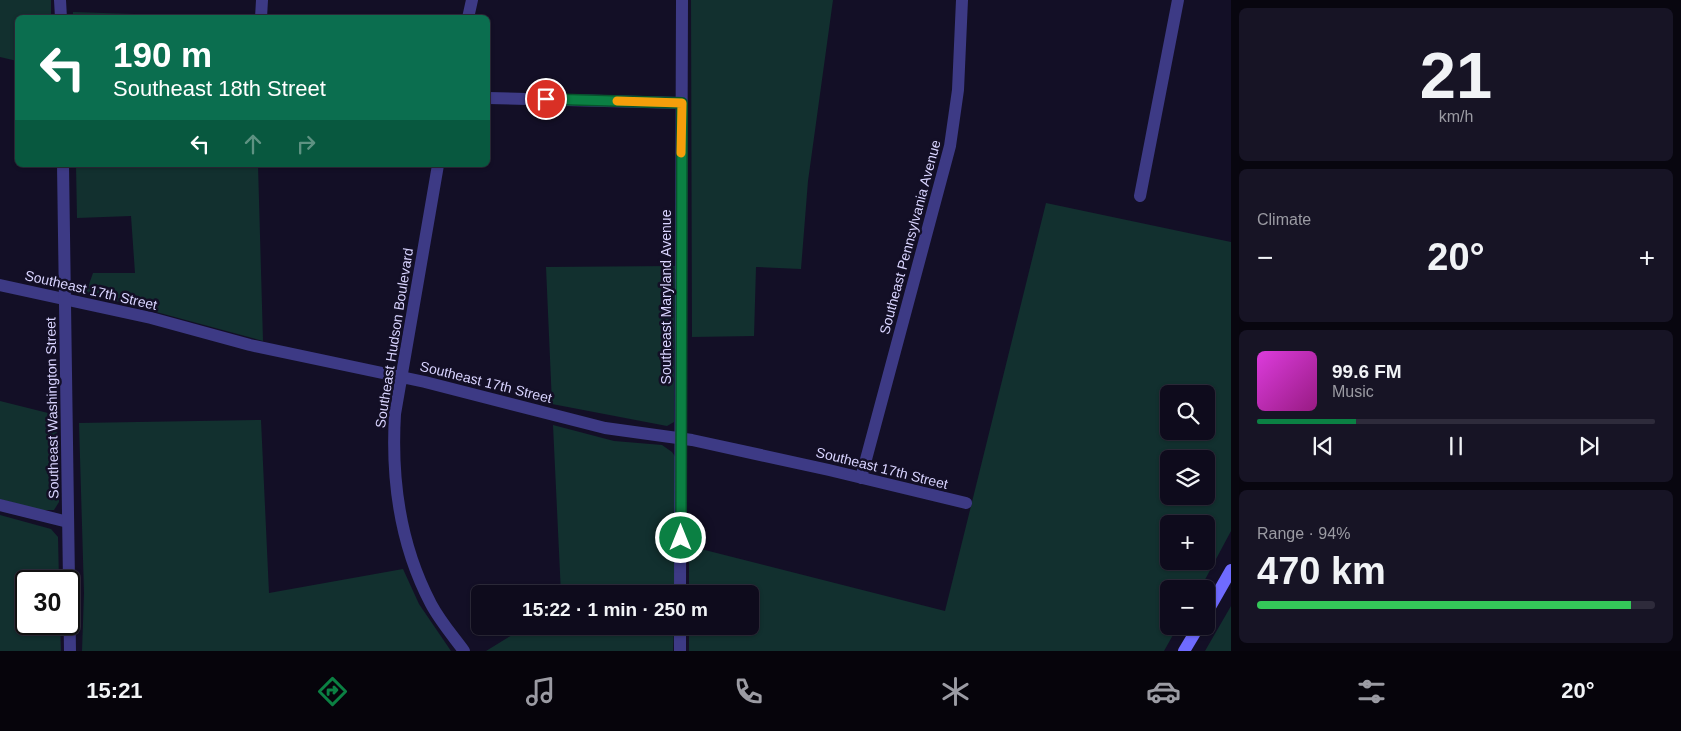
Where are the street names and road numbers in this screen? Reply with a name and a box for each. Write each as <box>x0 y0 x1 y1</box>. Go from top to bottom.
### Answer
street label: Southeast Pennsylvania Avenue <box>876 138 944 336</box>
street label: Southeast Maryland Avenue <box>658 209 674 384</box>
street label: Southeast Hudson Boulevard <box>372 247 416 429</box>
street label: Southeast 17th Street <box>23 267 159 313</box>
street label: Southeast Washington Street <box>42 317 62 499</box>
street label: Southeast 17th Street <box>418 358 554 406</box>
street label: Southeast 17th Street <box>814 444 950 492</box>

